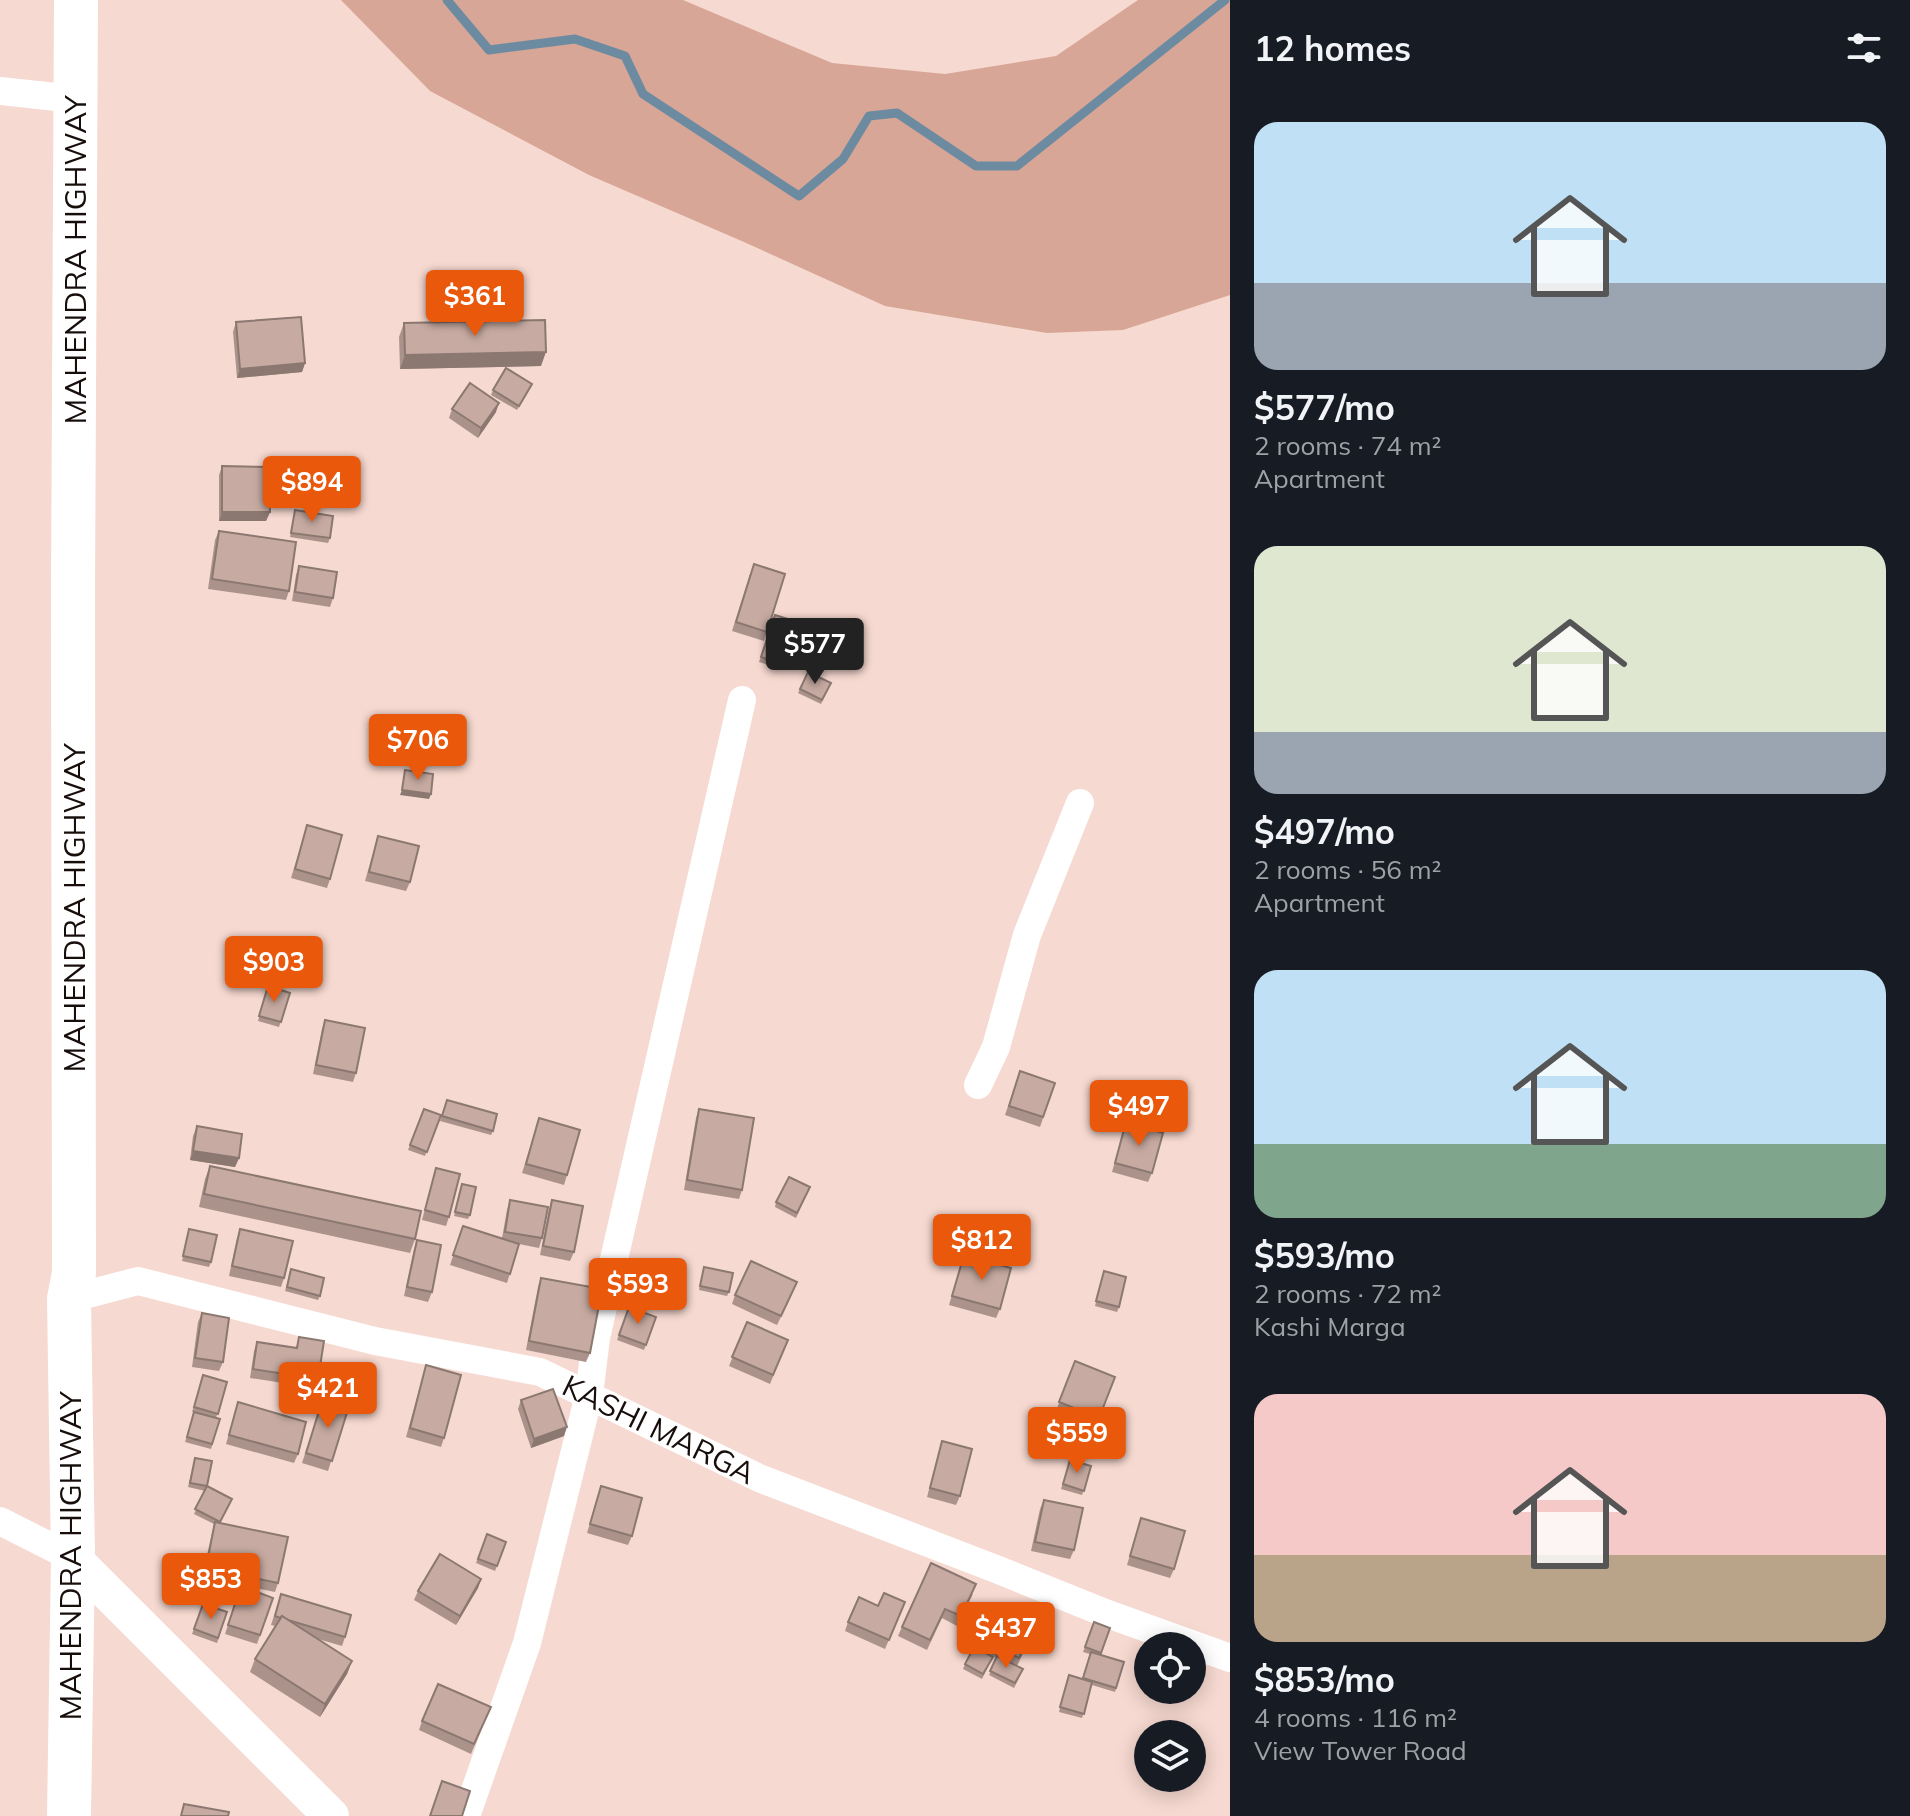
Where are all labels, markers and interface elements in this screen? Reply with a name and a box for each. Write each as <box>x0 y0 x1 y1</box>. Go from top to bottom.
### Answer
icon: filters <box>1842 26 1886 70</box>
text: 12 homes <box>1254 27 1411 70</box>
street label: MAHENDRA HIGHWAY <box>56 95 94 425</box>
icon: home <box>1498 174 1642 318</box>
pin: $361 <box>428 270 522 338</box>
text: $361 <box>444 279 506 312</box>
text: $577/mo <box>1254 386 1395 429</box>
text: 2 rooms · 74 m² <box>1254 429 1441 462</box>
pin: $894 <box>265 456 359 524</box>
text: Apartment <box>1254 462 1385 495</box>
text: $894 <box>281 465 343 498</box>
icon: home <box>1498 598 1642 742</box>
pin: $577 <box>768 618 862 686</box>
text: $577 <box>784 627 846 660</box>
pin: $706 <box>371 714 465 782</box>
text: $706 <box>387 723 449 756</box>
street label: MAHENDRA HIGHWAY <box>55 743 93 1073</box>
text: $497/mo <box>1254 810 1395 853</box>
text: 2 rooms · 56 m² <box>1254 853 1441 886</box>
text: Apartment <box>1254 886 1385 919</box>
pin: $903 <box>227 936 321 1004</box>
text: $903 <box>243 945 305 978</box>
icon: home <box>1498 1022 1642 1166</box>
pin: $497 <box>1092 1080 1186 1148</box>
text: $497 <box>1108 1089 1170 1122</box>
pin: $812 <box>935 1214 1029 1282</box>
text: $812 <box>951 1223 1013 1256</box>
text: $593/mo <box>1254 1234 1395 1277</box>
pin: $593 <box>591 1258 685 1326</box>
text: $593 <box>607 1267 669 1300</box>
text: 2 rooms · 72 m² <box>1254 1277 1441 1310</box>
text: Kashi Marga <box>1254 1310 1406 1343</box>
pin: $421 <box>281 1362 375 1430</box>
street label: KASHI MARGA <box>556 1366 762 1492</box>
text: $421 <box>297 1371 359 1404</box>
street label: MAHENDRA HIGHWAY <box>51 1391 89 1721</box>
pin: $559 <box>1030 1407 1124 1475</box>
text: $559 <box>1046 1416 1108 1449</box>
icon: home <box>1498 1446 1642 1590</box>
pin: $853 <box>164 1553 258 1621</box>
text: $853 <box>180 1562 242 1595</box>
pin: $437 <box>959 1602 1053 1670</box>
text: $437 <box>975 1611 1037 1644</box>
map controls <box>1134 1632 1206 1792</box>
button: locate <box>1134 1632 1206 1704</box>
text: $853/mo <box>1254 1658 1395 1701</box>
text: 4 rooms · 116 m² <box>1254 1701 1457 1734</box>
button: layers <box>1134 1720 1206 1792</box>
text: View Tower Road <box>1254 1734 1467 1767</box>

